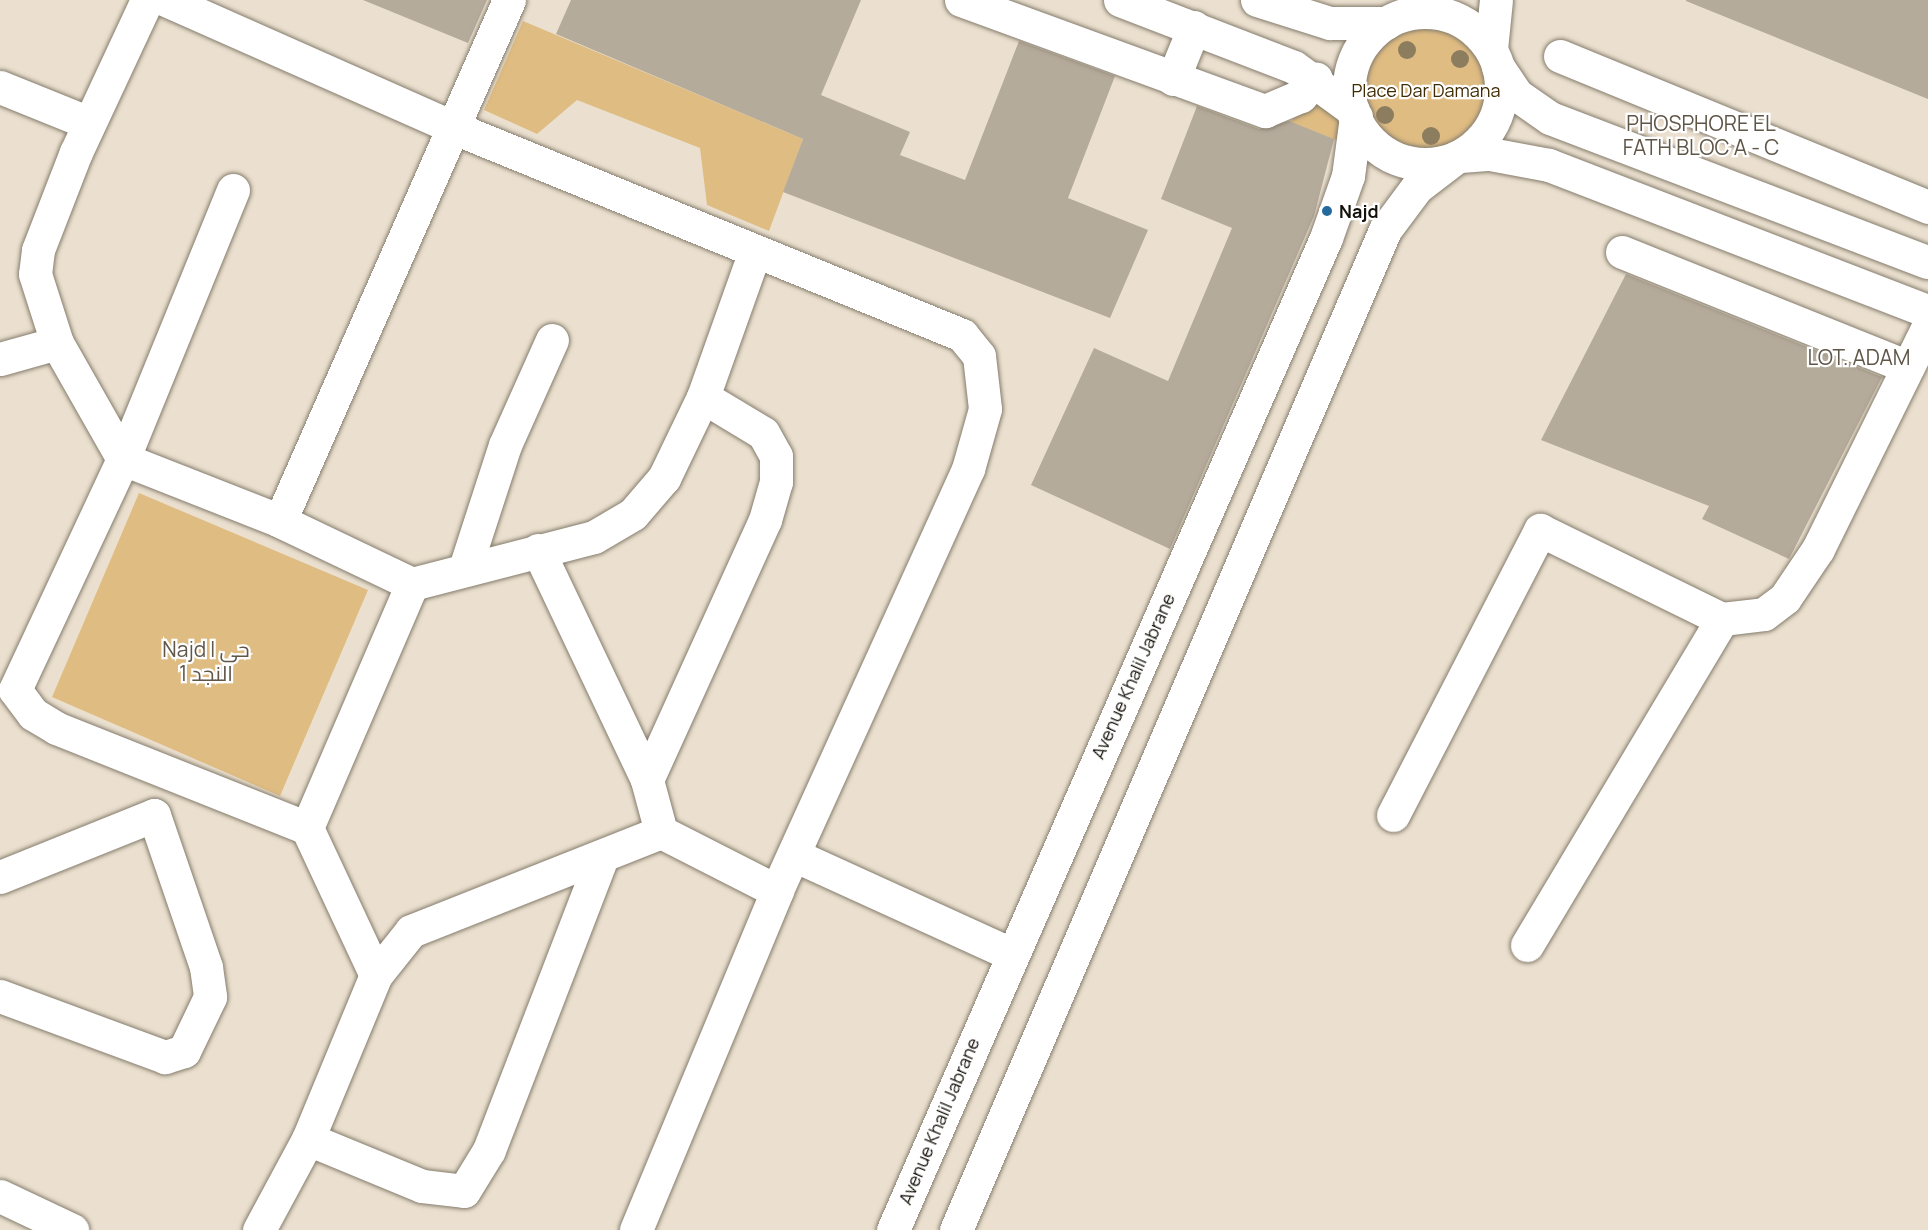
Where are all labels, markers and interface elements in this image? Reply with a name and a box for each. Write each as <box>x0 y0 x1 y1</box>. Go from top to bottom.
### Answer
park label: Place Dar Damana <box>1351 79 1501 101</box>
district label: PHOSPHORE EL FATH BLOC A - C <box>1611 110 1791 160</box>
place label: Najd <box>1339 200 1379 222</box>
marker: Najd <box>1320 204 1334 218</box>
district label: LOT. ADAM <box>1801 344 1917 370</box>
street label: Avenue Khalil Jabrane <box>1087 590 1179 762</box>
district label: Najd I حي النجد 1 <box>162 636 250 686</box>
street label: Avenue Khalil Jabrane <box>894 1034 984 1208</box>

